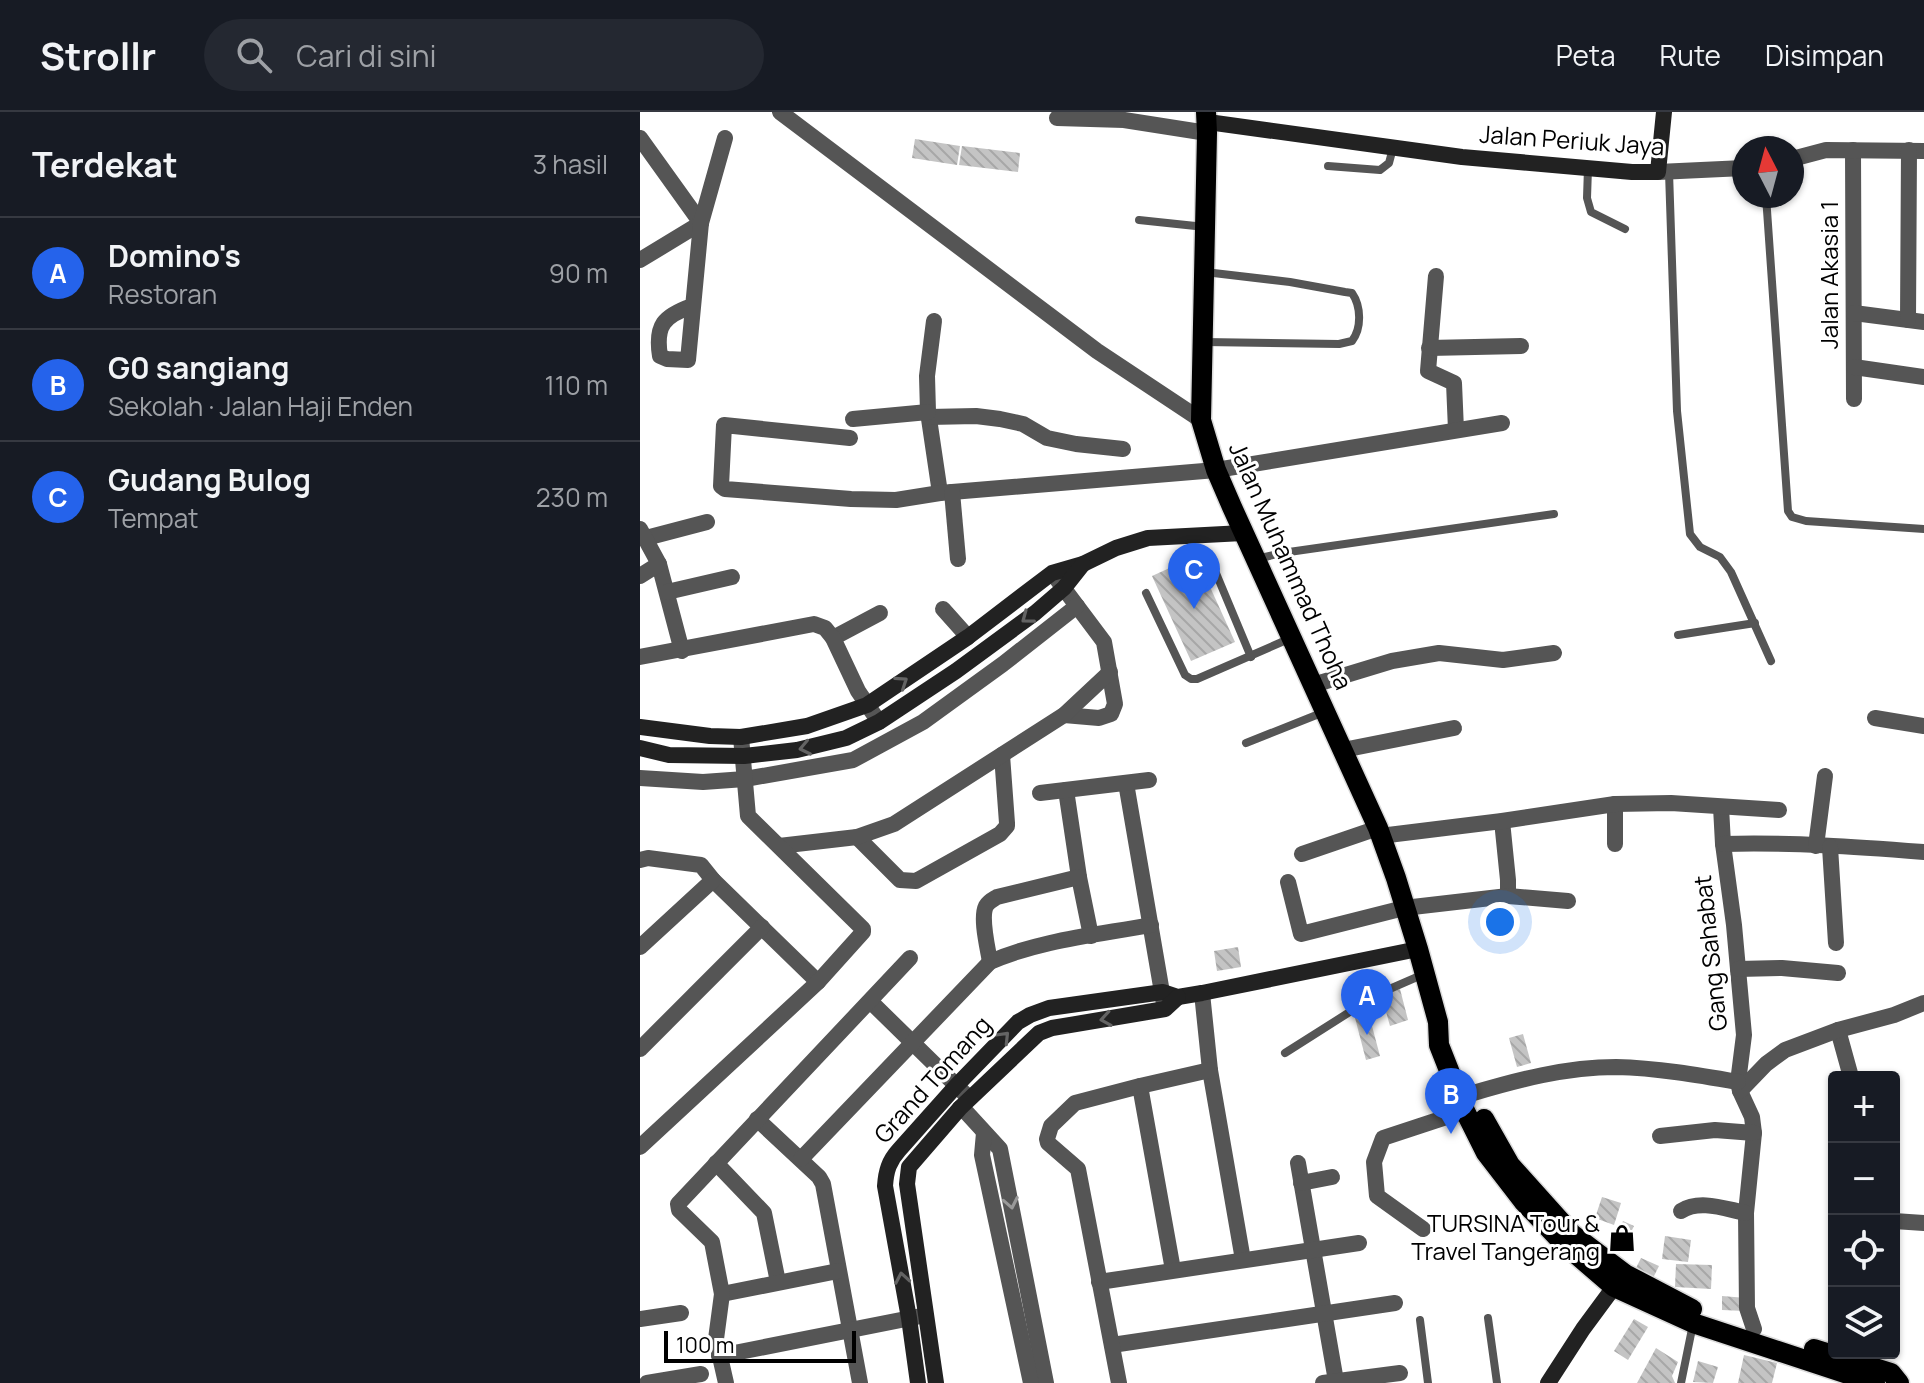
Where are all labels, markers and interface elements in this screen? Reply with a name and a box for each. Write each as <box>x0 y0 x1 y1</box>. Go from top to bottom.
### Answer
search box <box>204 19 764 91</box>
text: Strollr <box>40 29 156 81</box>
icon: search <box>232 33 276 77</box>
text: Cari di sini <box>296 35 437 76</box>
text: Peta <box>1556 36 1616 74</box>
text: Rute <box>1660 36 1721 74</box>
text: Disimpan <box>1765 36 1884 74</box>
street label: Jalan Periuk Jaya <box>1478 117 1666 162</box>
north arrow <box>1732 136 1804 208</box>
text: Terdekat <box>32 141 178 187</box>
text: 3 hasil <box>533 146 608 182</box>
street label: Jalan Akasia 1 <box>1812 201 1845 349</box>
text: Domino's <box>108 235 241 276</box>
text: A <box>49 255 67 291</box>
text: 90 m <box>549 255 608 291</box>
text: Restoran <box>108 276 217 312</box>
text: G0 sangiang <box>108 347 289 388</box>
text: B <box>50 367 66 403</box>
text: 110 m <box>545 367 608 403</box>
text: Sekolah · Jalan Haji Enden <box>108 388 413 424</box>
street label: Jalan Muhammad Thoha <box>1222 436 1361 694</box>
text: Gudang Bulog <box>108 459 311 500</box>
text: C <box>48 479 68 515</box>
text: 230 m <box>536 479 608 515</box>
text: Tempat <box>108 500 199 536</box>
pin: C <box>1168 543 1220 609</box>
one-way arrow <box>1022 609 1036 623</box>
one-way arrow <box>893 676 907 691</box>
one-way arrow <box>799 739 813 756</box>
street label: Gang Sahabat <box>1685 874 1734 1033</box>
your location <box>1480 902 1520 942</box>
pin: A <box>1341 969 1393 1035</box>
street label: Grand Tomang <box>866 1008 998 1150</box>
one-way arrow <box>1099 1009 1113 1026</box>
one-way arrow <box>995 1032 1009 1046</box>
pin: B <box>1425 1068 1477 1134</box>
map controls <box>1828 1071 1900 1359</box>
button: + <box>1828 1071 1900 1143</box>
button: − <box>1828 1143 1900 1215</box>
one-way arrow <box>1001 1196 1018 1210</box>
place label: TURSINA Tour & Travel Tangerang <box>1411 1206 1600 1267</box>
button: locate <box>1828 1215 1900 1287</box>
shop icon: TURSINA Tour & Travel Tangerang <box>1607 1223 1637 1253</box>
one-way arrow <box>894 1272 911 1285</box>
button: layers <box>1828 1287 1900 1359</box>
scale bar <box>664 1327 856 1363</box>
text: 100 m <box>676 1330 734 1360</box>

